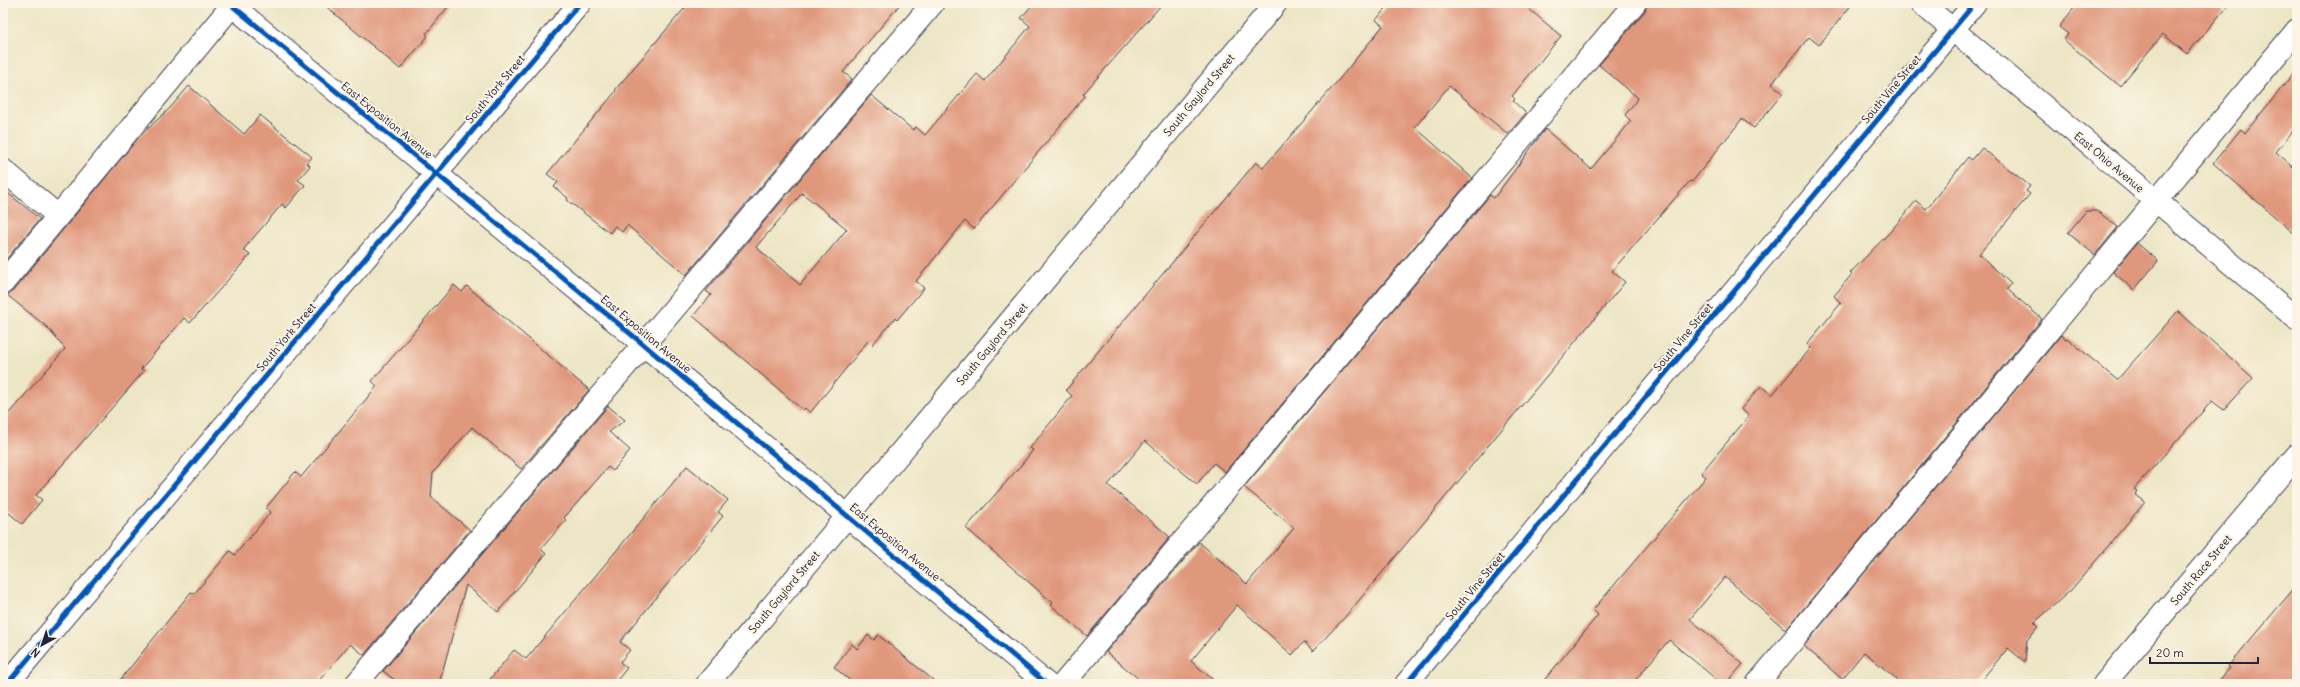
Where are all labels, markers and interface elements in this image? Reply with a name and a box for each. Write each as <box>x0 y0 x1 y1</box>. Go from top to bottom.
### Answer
street label: South Gaylord Street <box>1160 51 1238 139</box>
street label: South York Street <box>462 52 528 126</box>
street label: South Vine Street <box>1858 52 1924 126</box>
street label: East Exposition Avenue <box>338 79 436 161</box>
street label: East Ohio Avenue <box>2071 129 2147 195</box>
street label: East Exposition Avenue <box>598 292 694 376</box>
street label: South York Street <box>253 300 319 374</box>
street label: South Gaylord Street <box>953 300 1031 388</box>
street label: South Vine Street <box>1650 300 1716 374</box>
street label: East Exposition Avenue <box>847 500 943 584</box>
street label: South Race Street <box>2167 532 2235 608</box>
street label: South Gaylord Street <box>745 548 823 636</box>
street label: South Vine Street <box>1442 549 1508 623</box>
north arrow <box>22 625 62 665</box>
scale bar <box>2150 639 2258 665</box>
text: N <box>28 645 43 660</box>
text: 20 m <box>2156 645 2184 660</box>

